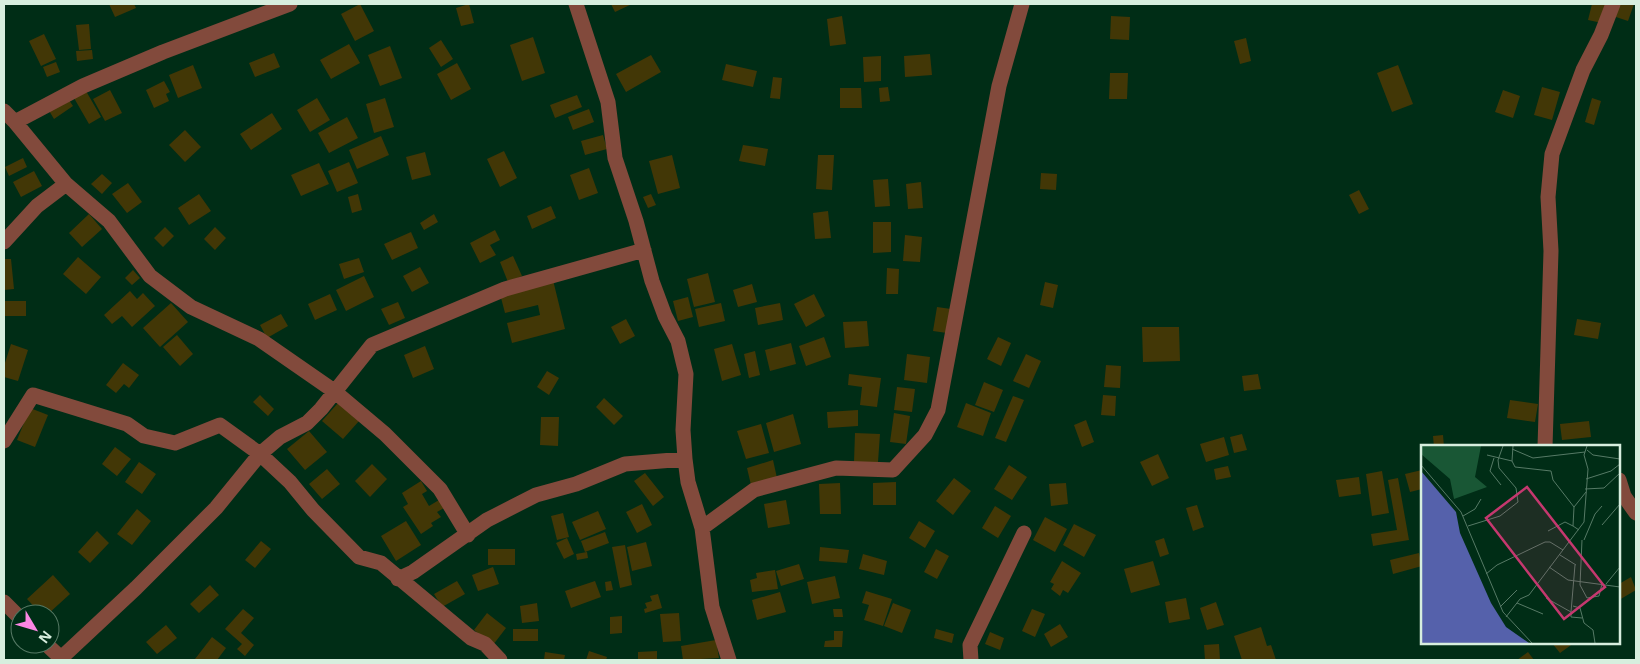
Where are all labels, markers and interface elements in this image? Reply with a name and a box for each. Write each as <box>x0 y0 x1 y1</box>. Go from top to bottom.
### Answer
inset map <box>1421 445 1620 644</box>
north arrow <box>10 604 60 654</box>
text: N <box>35 627 57 648</box>

